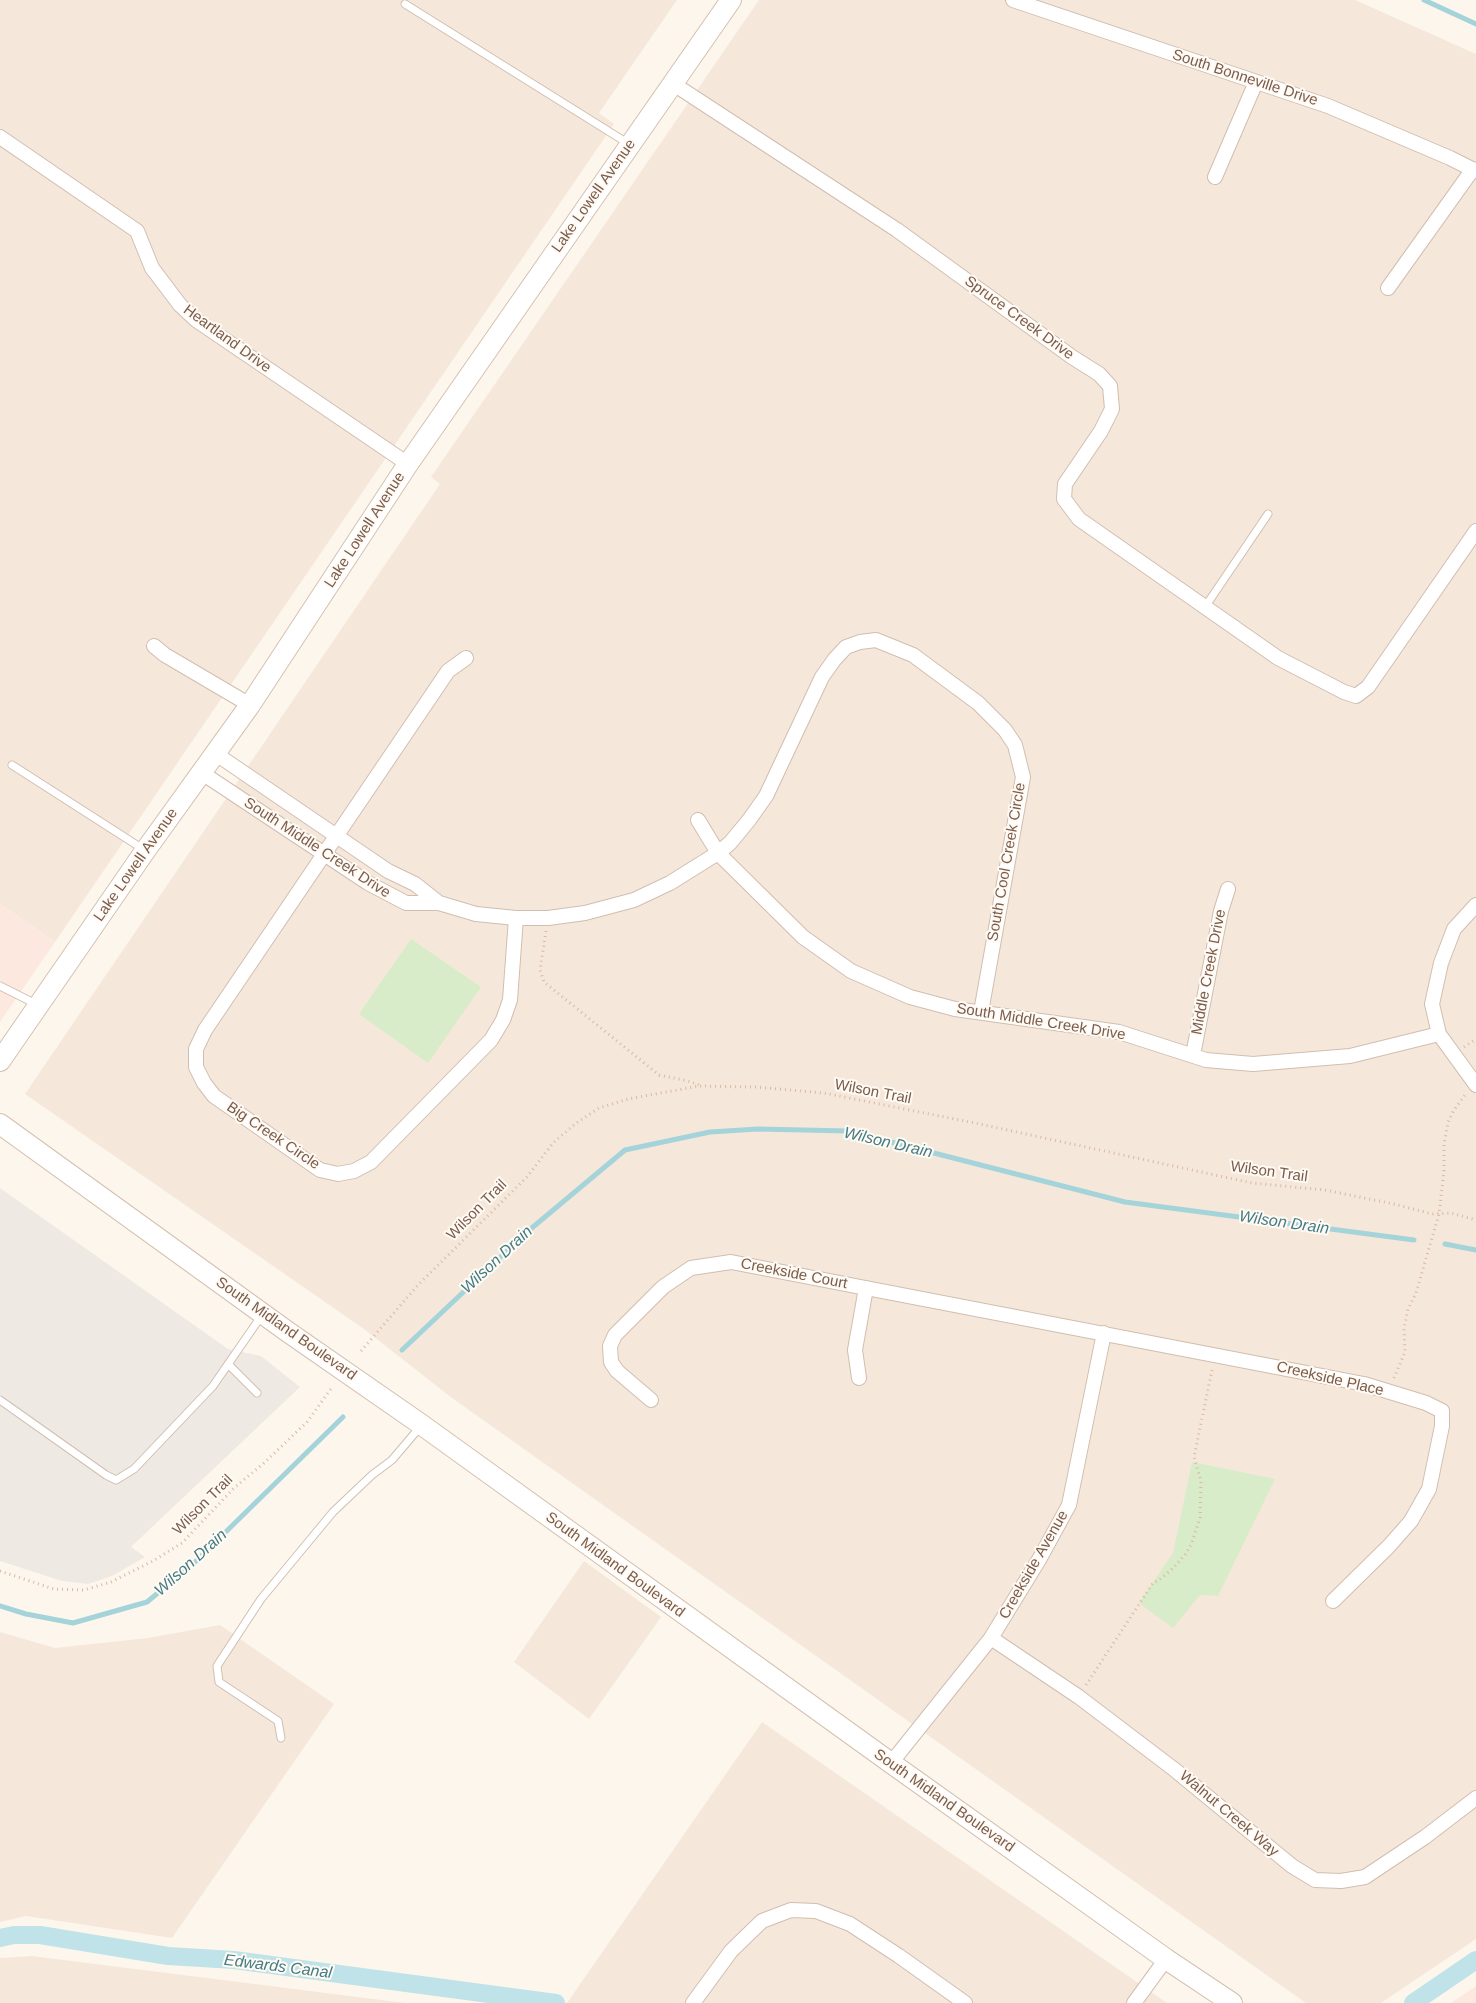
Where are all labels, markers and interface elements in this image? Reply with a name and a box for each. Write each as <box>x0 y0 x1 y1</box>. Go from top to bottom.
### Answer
street label: South Bonneville Drive <box>1170 46 1320 110</box>
street label: Lake Lowell Avenue <box>548 136 640 256</box>
street label: Spruce Creek Drive <box>961 272 1077 364</box>
street label: Heartland Drive <box>180 301 274 377</box>
street label: Lake Lowell Avenue <box>321 469 409 591</box>
street label: South Cool Creek Circle <box>984 781 1030 943</box>
street label: South Middle Creek Drive <box>240 794 394 902</box>
street label: Lake Lowell Avenue <box>90 805 182 925</box>
street label: Middle Creek Drive <box>1188 908 1230 1036</box>
street label: South Middle Creek Drive <box>955 1000 1127 1044</box>
street label: Wilson Trail <box>833 1076 913 1108</box>
street label: Big Creek Circle <box>223 1098 323 1174</box>
water label: Wilson Drain <box>842 1123 934 1163</box>
street label: Wilson Trail <box>1229 1158 1309 1186</box>
street label: Wilson Trail <box>443 1176 511 1244</box>
water label: Wilson Drain <box>1238 1207 1330 1239</box>
water label: Wilson Drain <box>457 1222 537 1298</box>
street label: Creekside Court <box>739 1255 849 1293</box>
street label: South Midland Boulevard <box>212 1274 360 1384</box>
street label: Creekside Place <box>1275 1358 1385 1400</box>
street label: Wilson Trail <box>169 1471 237 1539</box>
street label: South Midland Boulevard <box>542 1508 688 1622</box>
street label: Creekside Avenue <box>996 1508 1072 1622</box>
water label: Wilson Drain <box>151 1526 231 1600</box>
street label: South Midland Boulevard <box>870 1746 1018 1856</box>
street label: Walnut Creek Way <box>1176 1767 1282 1861</box>
water label: Edwards Canal <box>223 1951 333 1983</box>

